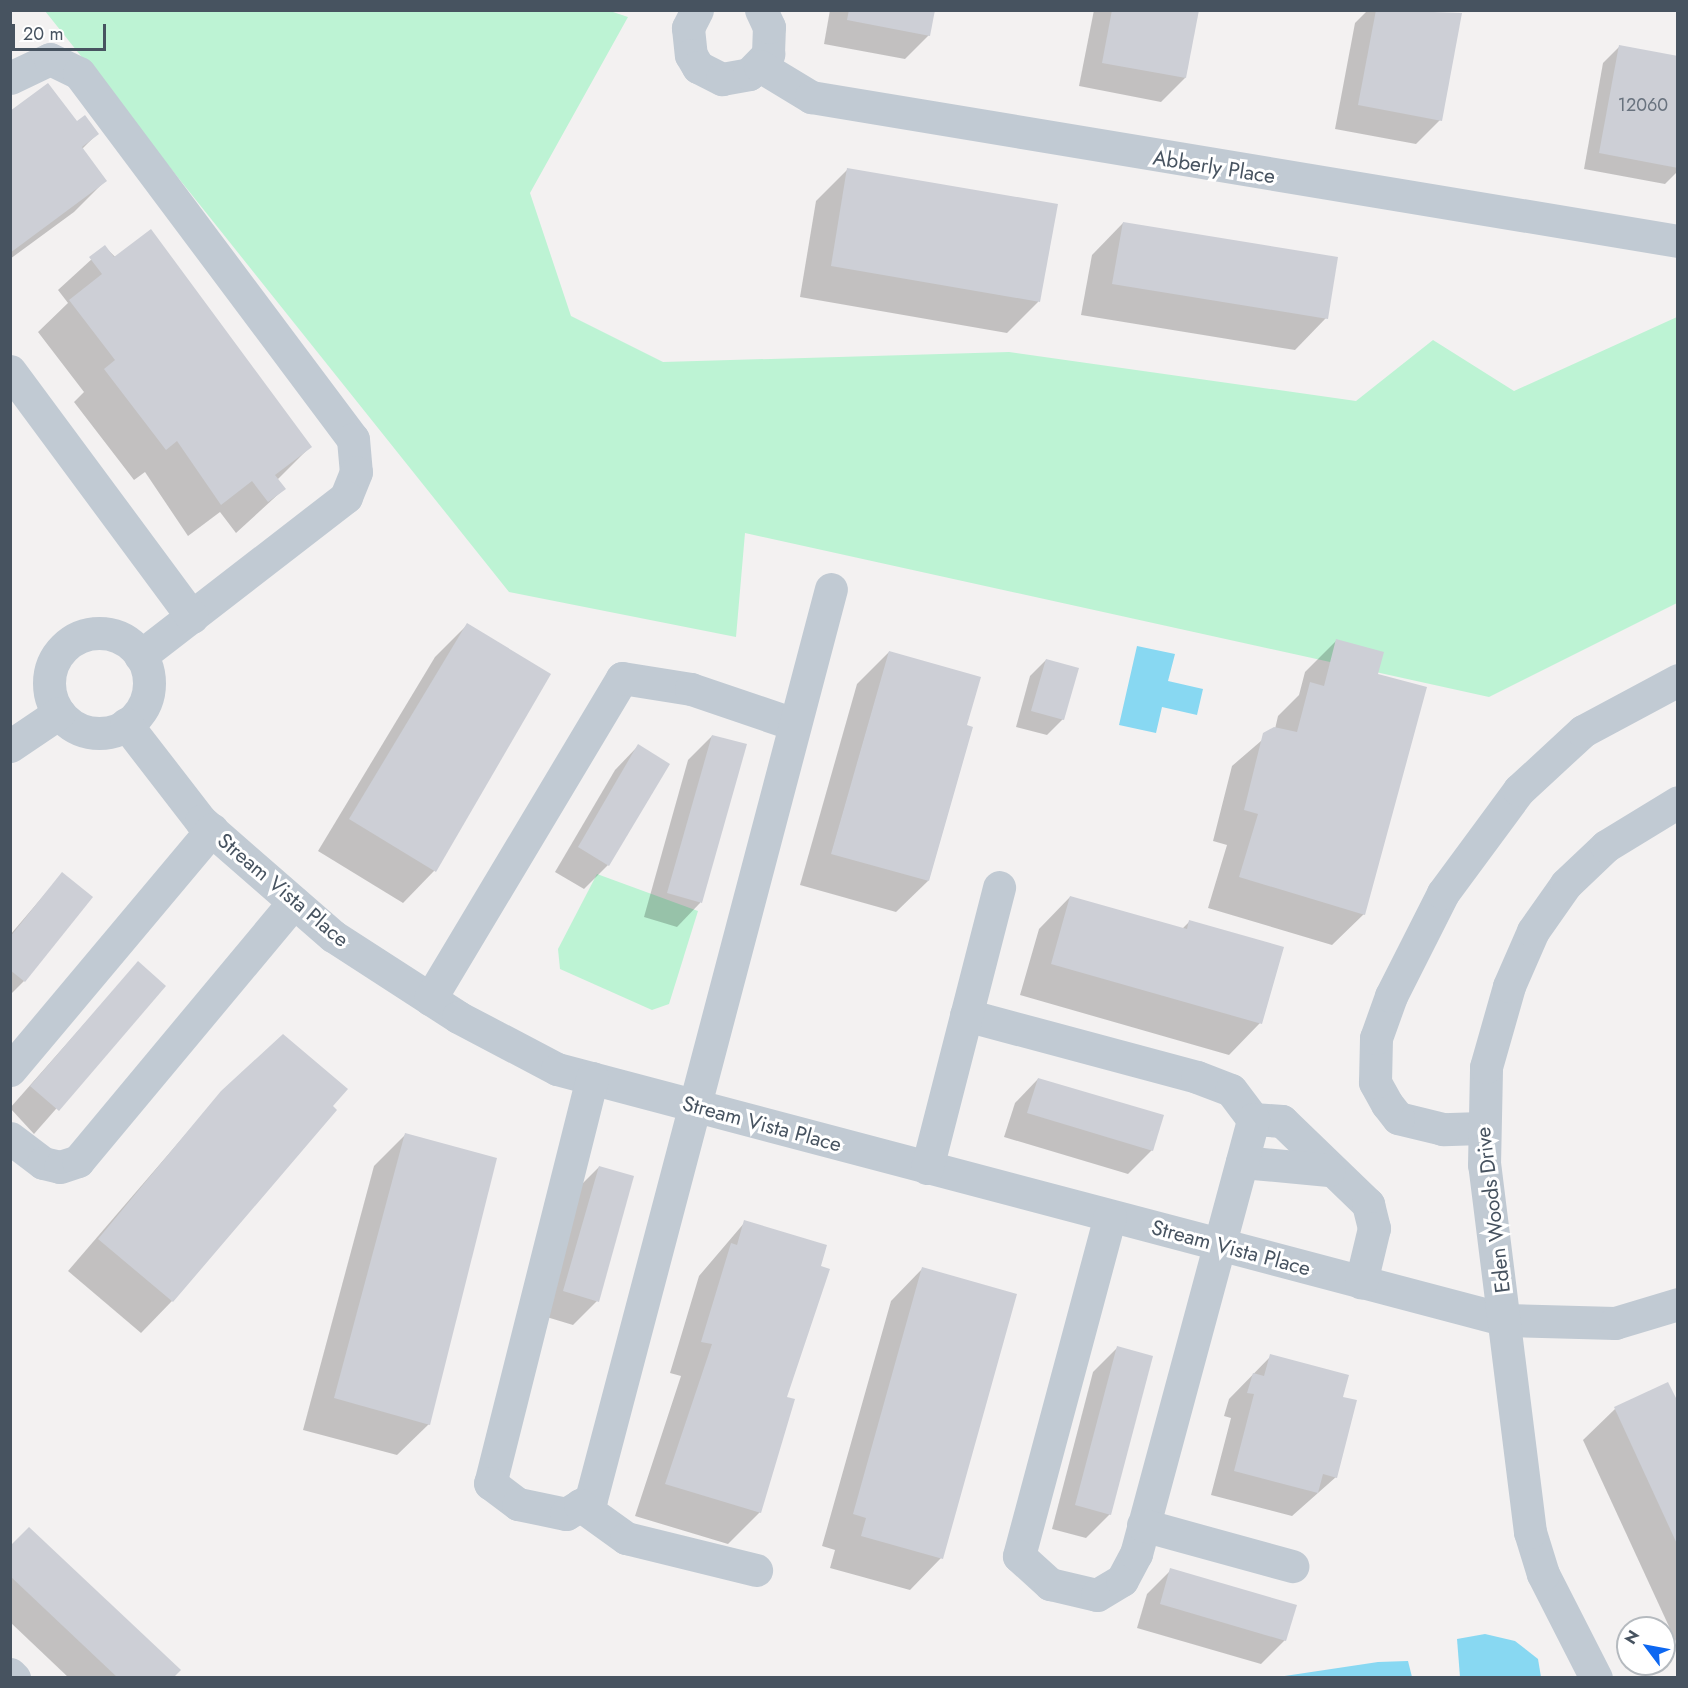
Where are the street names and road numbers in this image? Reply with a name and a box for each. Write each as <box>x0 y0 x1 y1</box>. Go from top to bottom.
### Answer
street label: Abberly Place <box>1151 145 1277 189</box>
street label: Stream Vista Place <box>212 828 354 952</box>
street label: Stream Vista Place <box>680 1091 844 1157</box>
street label: Eden Woods Drive <box>1470 1126 1516 1294</box>
street label: Stream Vista Place <box>1149 1215 1313 1281</box>

